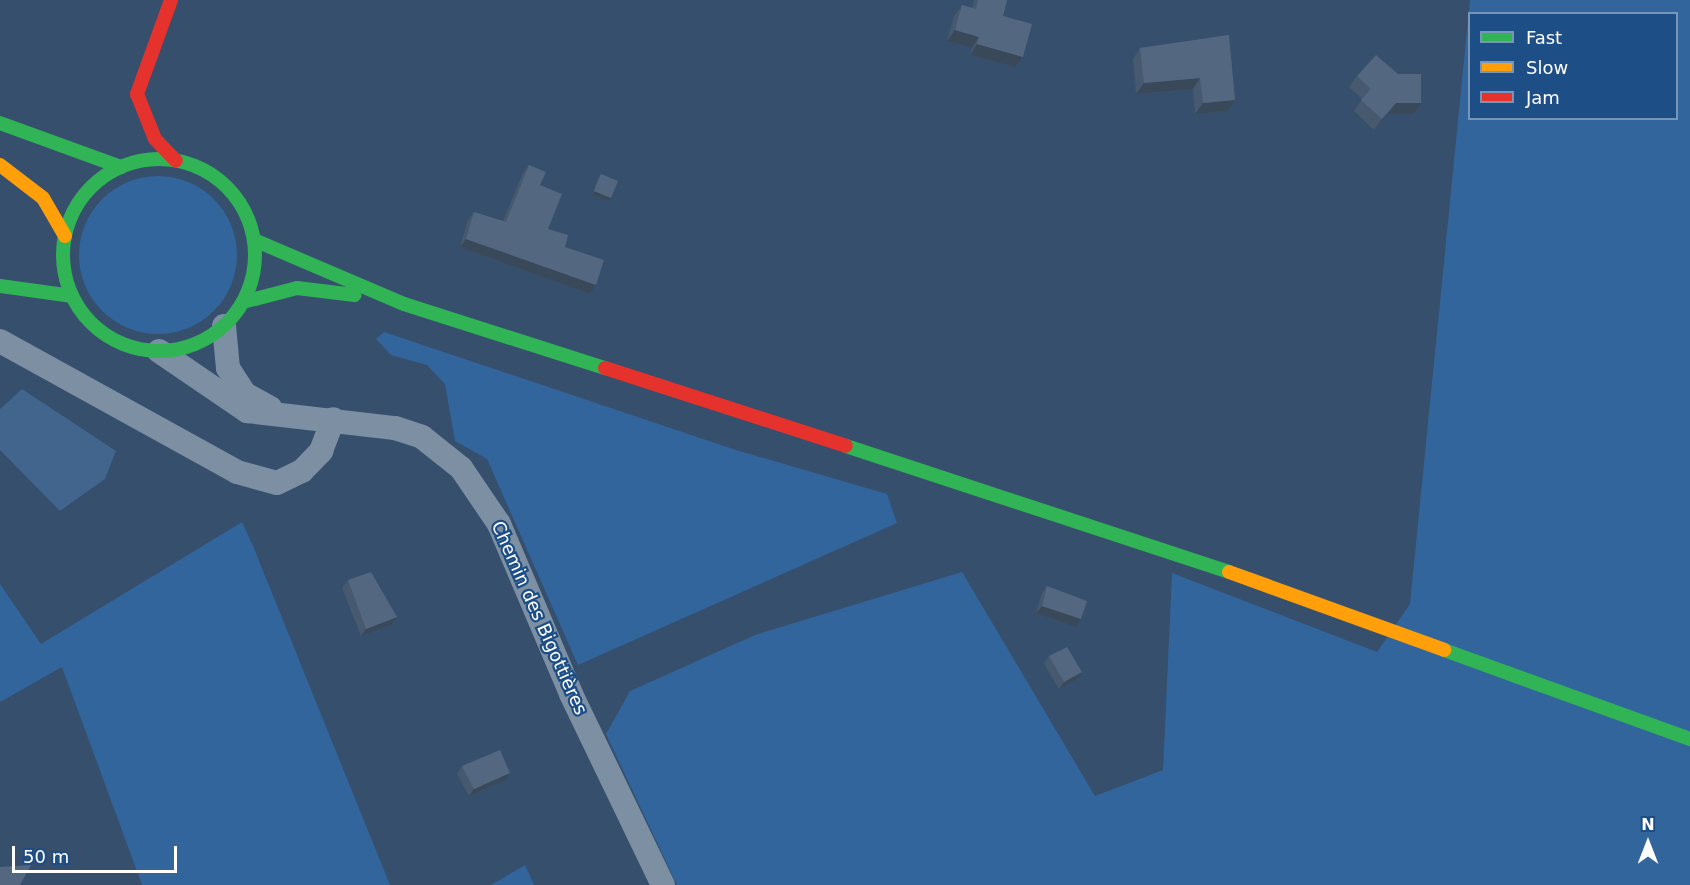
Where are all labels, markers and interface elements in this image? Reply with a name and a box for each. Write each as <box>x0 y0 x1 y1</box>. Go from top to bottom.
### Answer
legend <box>1468 12 1678 120</box>
text: Fast <box>1526 27 1562 48</box>
text: Slow <box>1526 57 1568 78</box>
text: Jam <box>1526 87 1560 108</box>
street label: Chemin des Bigottières <box>486 518 592 718</box>
north arrow <box>1618 813 1678 873</box>
text: N <box>1641 815 1655 834</box>
scale bar <box>15 834 180 872</box>
text: 50 m <box>23 846 69 867</box>

